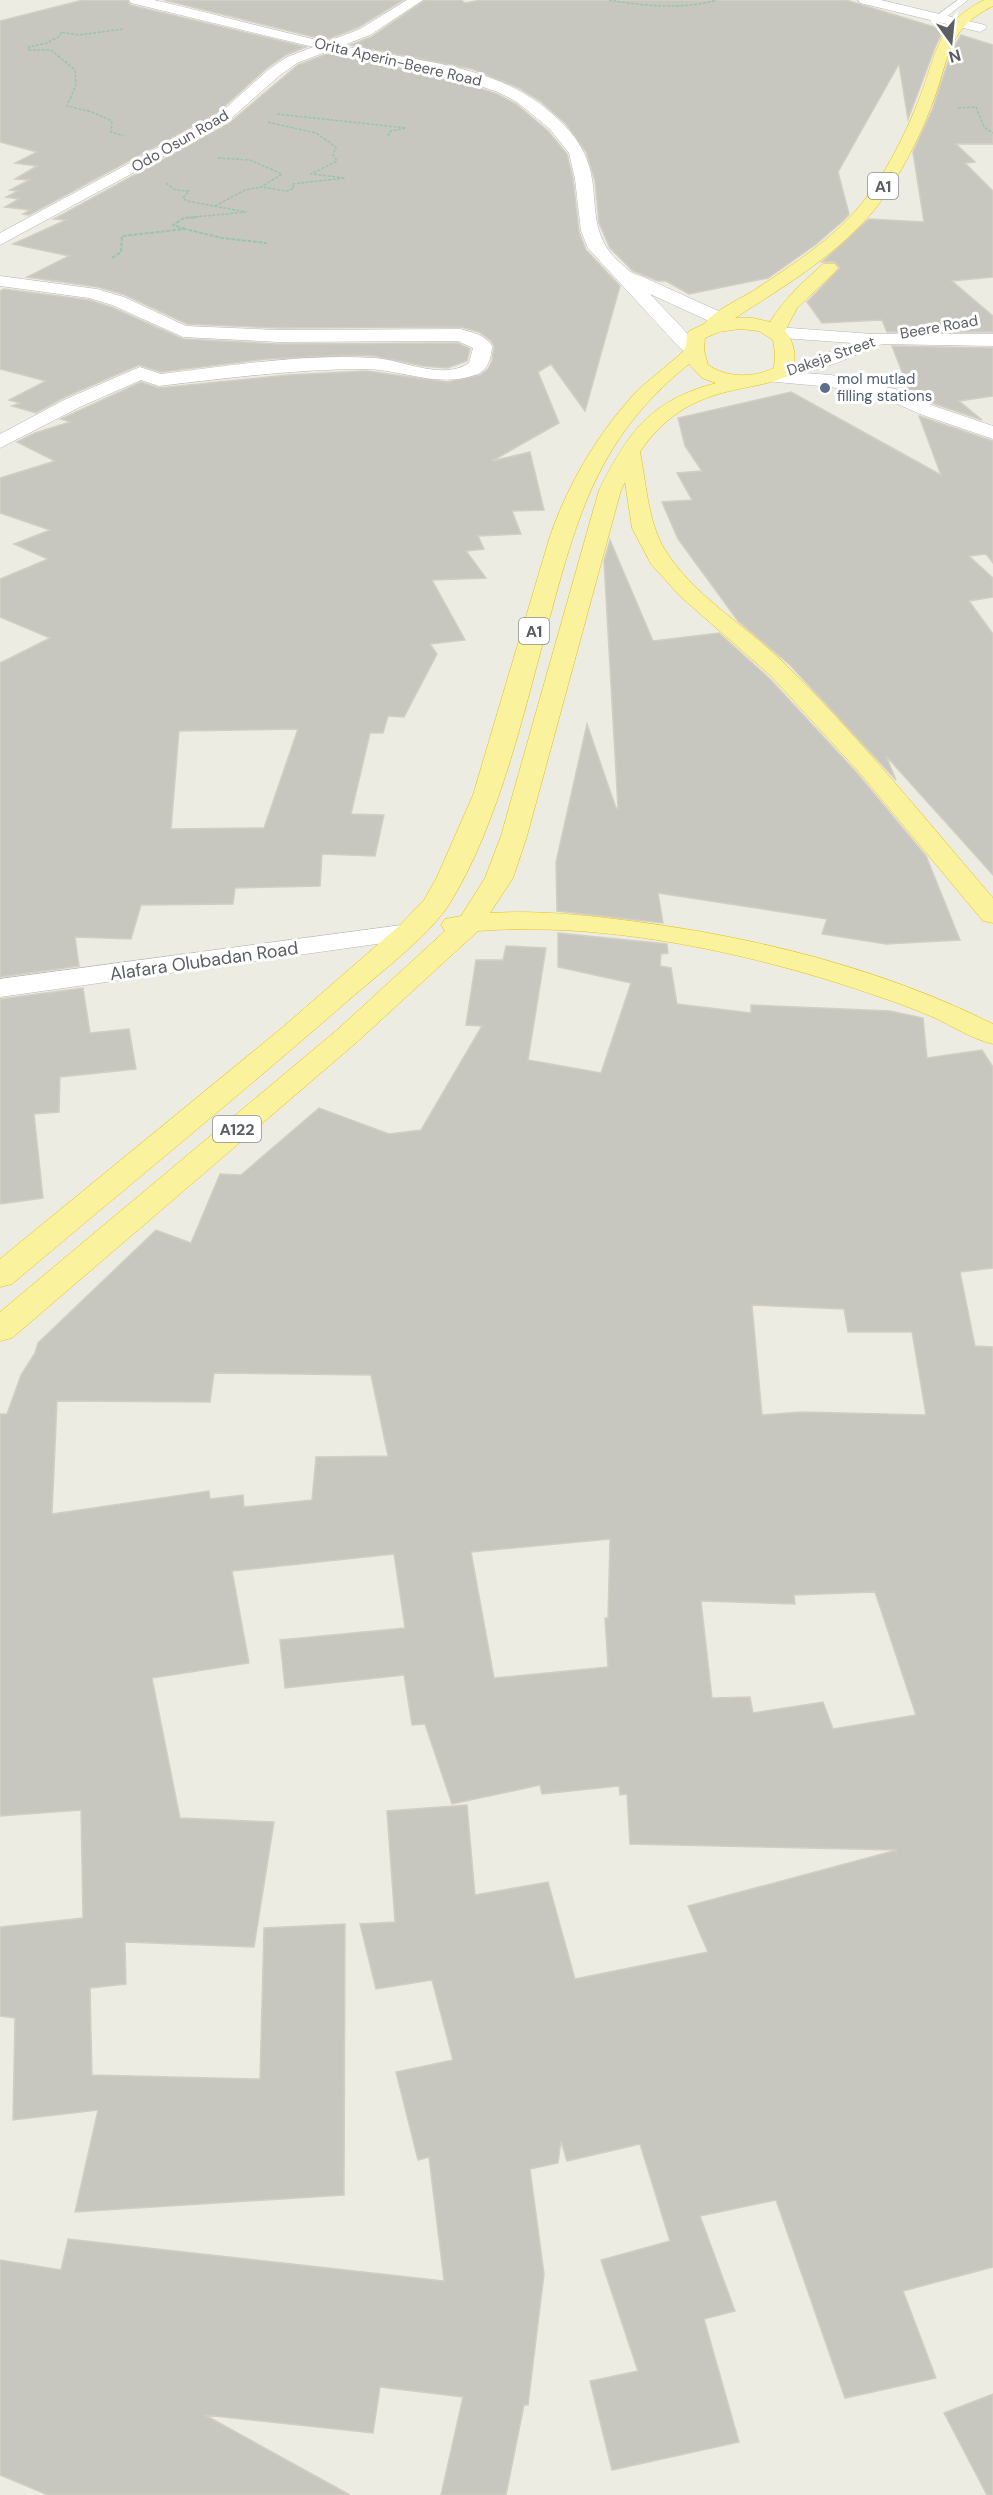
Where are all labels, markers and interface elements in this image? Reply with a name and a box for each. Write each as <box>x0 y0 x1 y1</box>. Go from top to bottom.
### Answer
north arrow <box>921 12 981 72</box>
street label: Orita Aperin-Beere Road <box>312 33 484 91</box>
text: N <box>946 44 963 68</box>
street label: Odo Osun Road <box>128 105 232 177</box>
road number: A1 <box>868 173 898 199</box>
street label: Beere Road <box>898 310 980 344</box>
street label: Dakeja Street <box>784 331 878 380</box>
place label: mol mutlad filling stations <box>837 369 932 406</box>
marker: mol mutlad filling stations <box>818 381 832 395</box>
road number: A1 <box>519 618 549 644</box>
street label: Alafara Olubadan Road <box>108 936 300 986</box>
road number: A122 <box>213 1116 261 1142</box>

